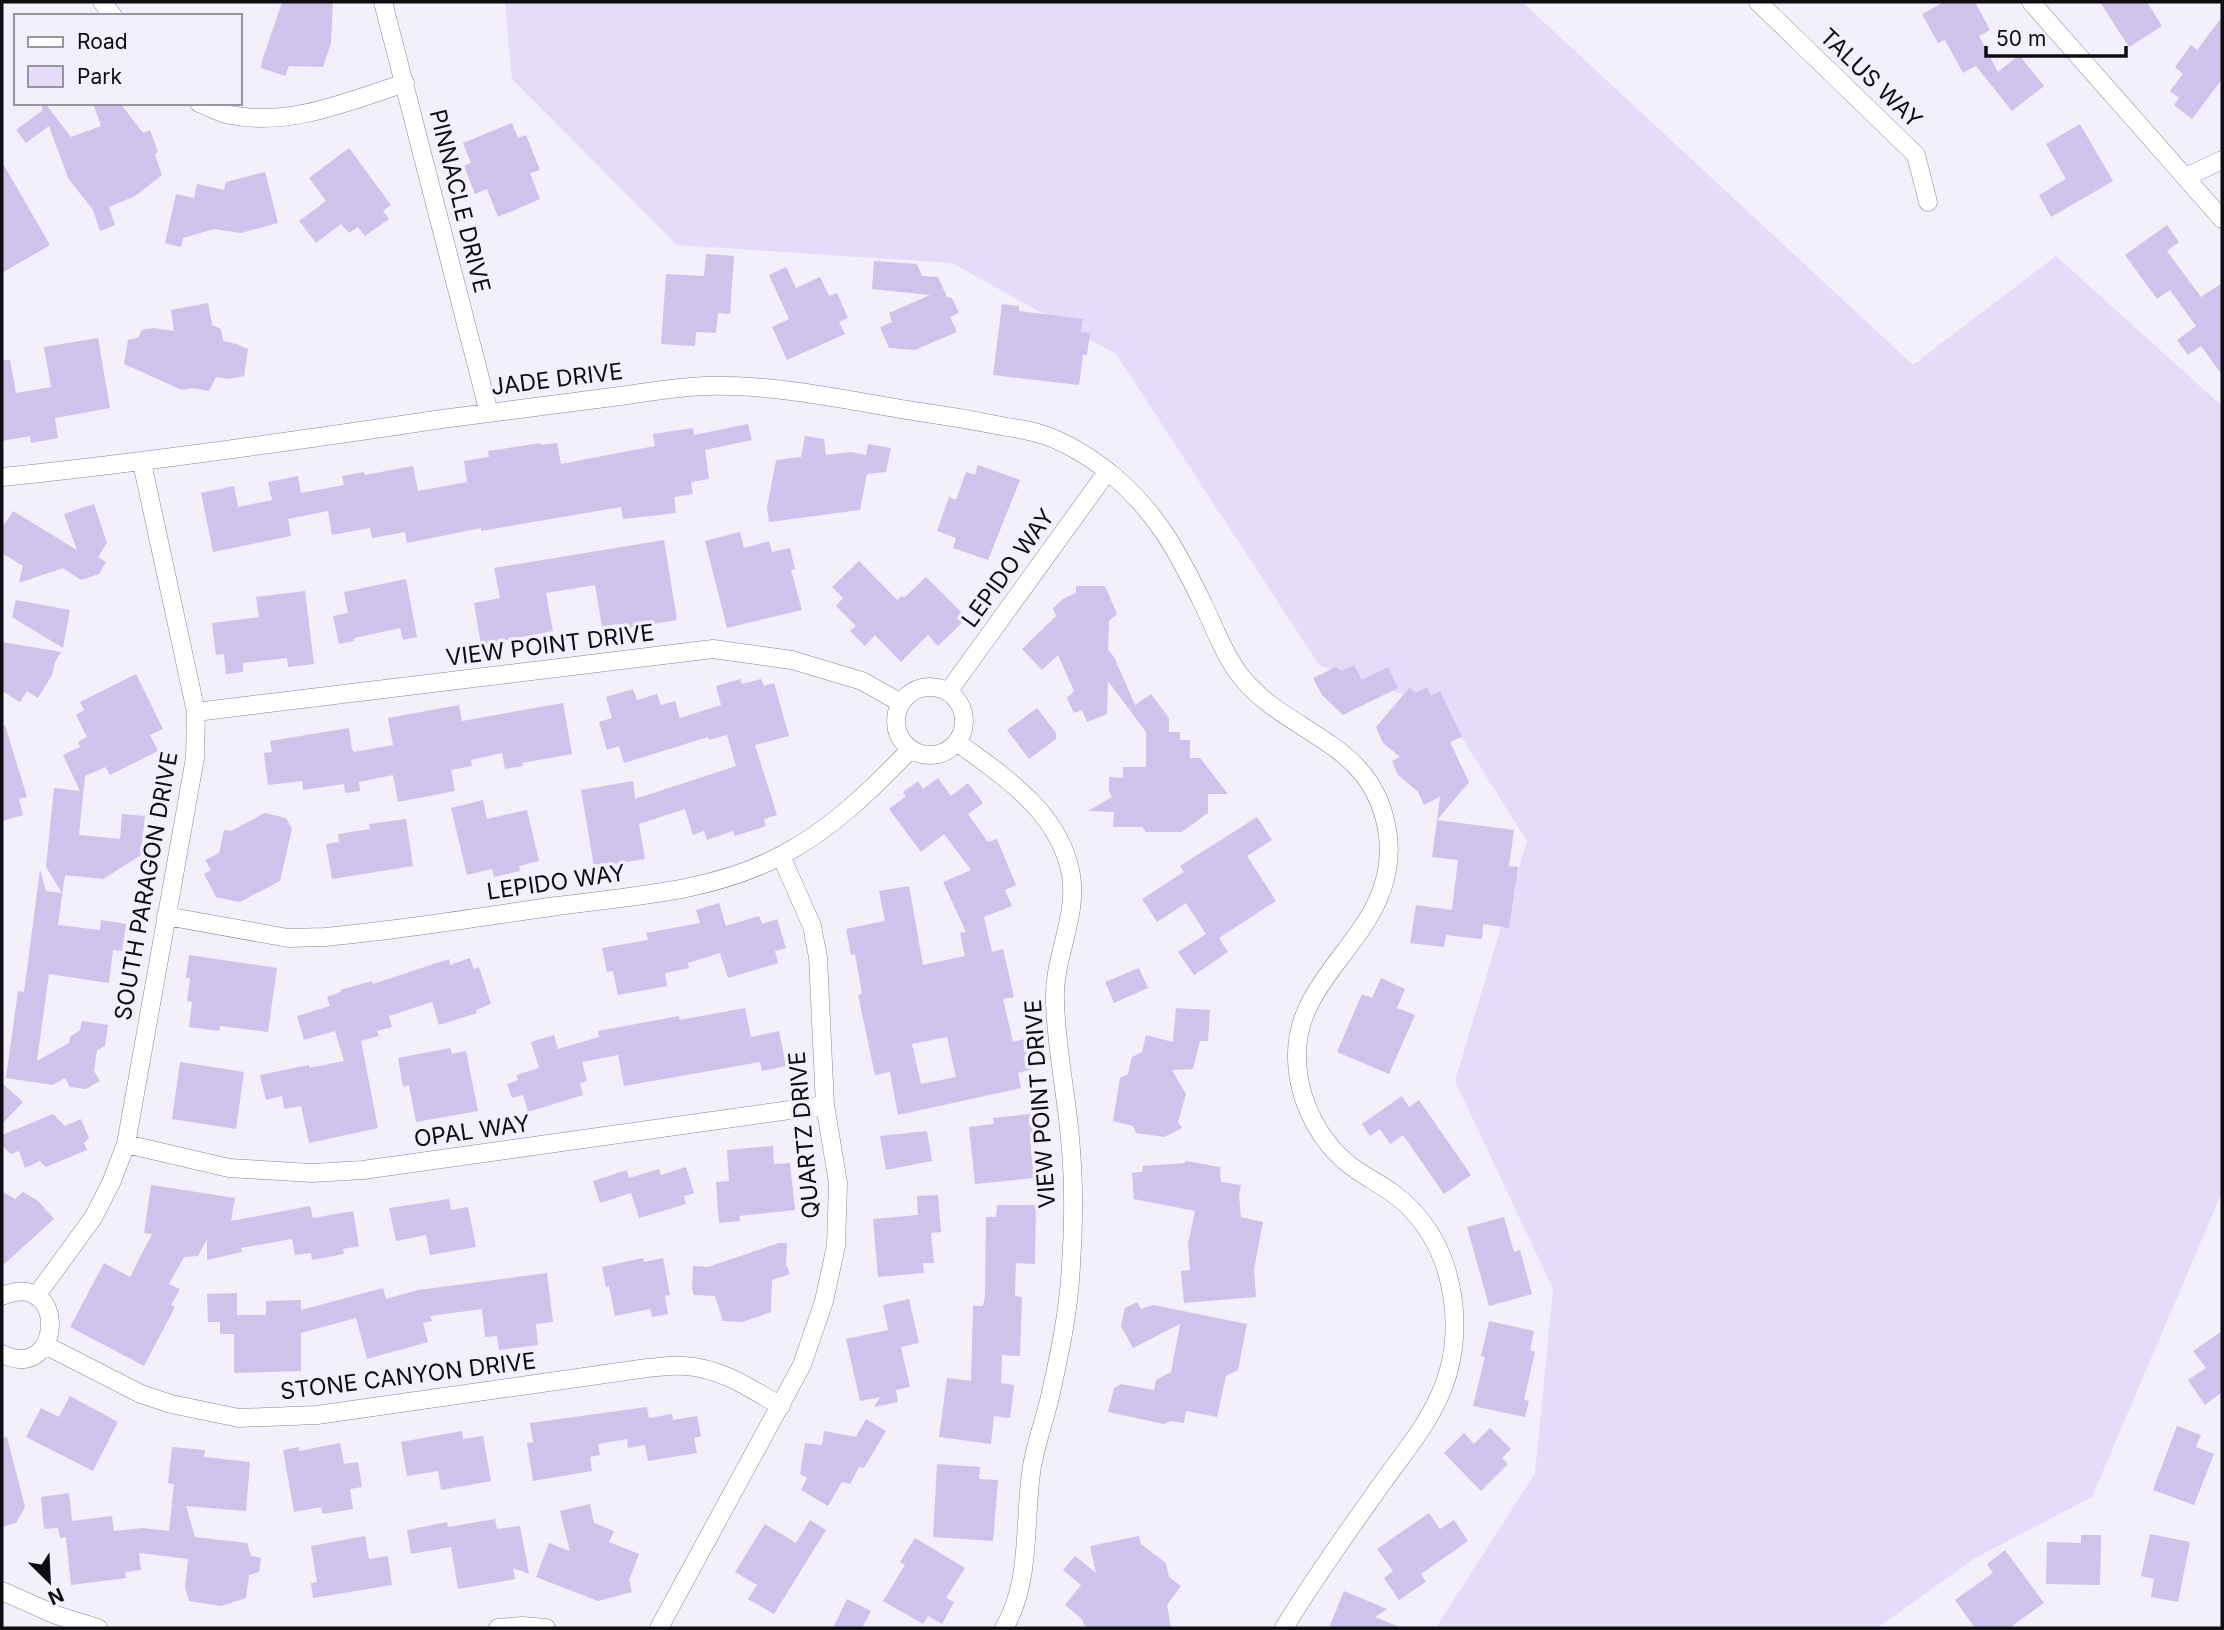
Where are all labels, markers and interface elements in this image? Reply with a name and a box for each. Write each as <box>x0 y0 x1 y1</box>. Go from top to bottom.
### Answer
legend <box>14 14 242 105</box>
scale bar <box>1986 14 2126 58</box>
street label: TALUS WAY <box>1814 22 1928 134</box>
text: 50 m <box>1996 26 2046 51</box>
text: Road <box>77 29 128 54</box>
text: Park <box>77 64 122 89</box>
street label: PINNACLE DRIVE <box>424 106 496 296</box>
street label: JADE DRIVE <box>489 357 625 401</box>
street label: LEPIDO WAY <box>956 503 1061 633</box>
street label: VIEW POINT DRIVE <box>444 618 656 672</box>
street label: SOUTH PARAGON DRIVE <box>109 749 183 1023</box>
street label: LEPIDO WAY <box>485 858 627 906</box>
street label: VIEW POINT DRIVE <box>1019 999 1061 1209</box>
street label: QUARTZ DRIVE <box>783 1050 825 1220</box>
street label: OPAL WAY <box>412 1109 532 1153</box>
street label: STONE CANYON DRIVE <box>279 1346 537 1406</box>
north arrow <box>14 1546 84 1616</box>
text: N <box>44 1583 67 1610</box>

